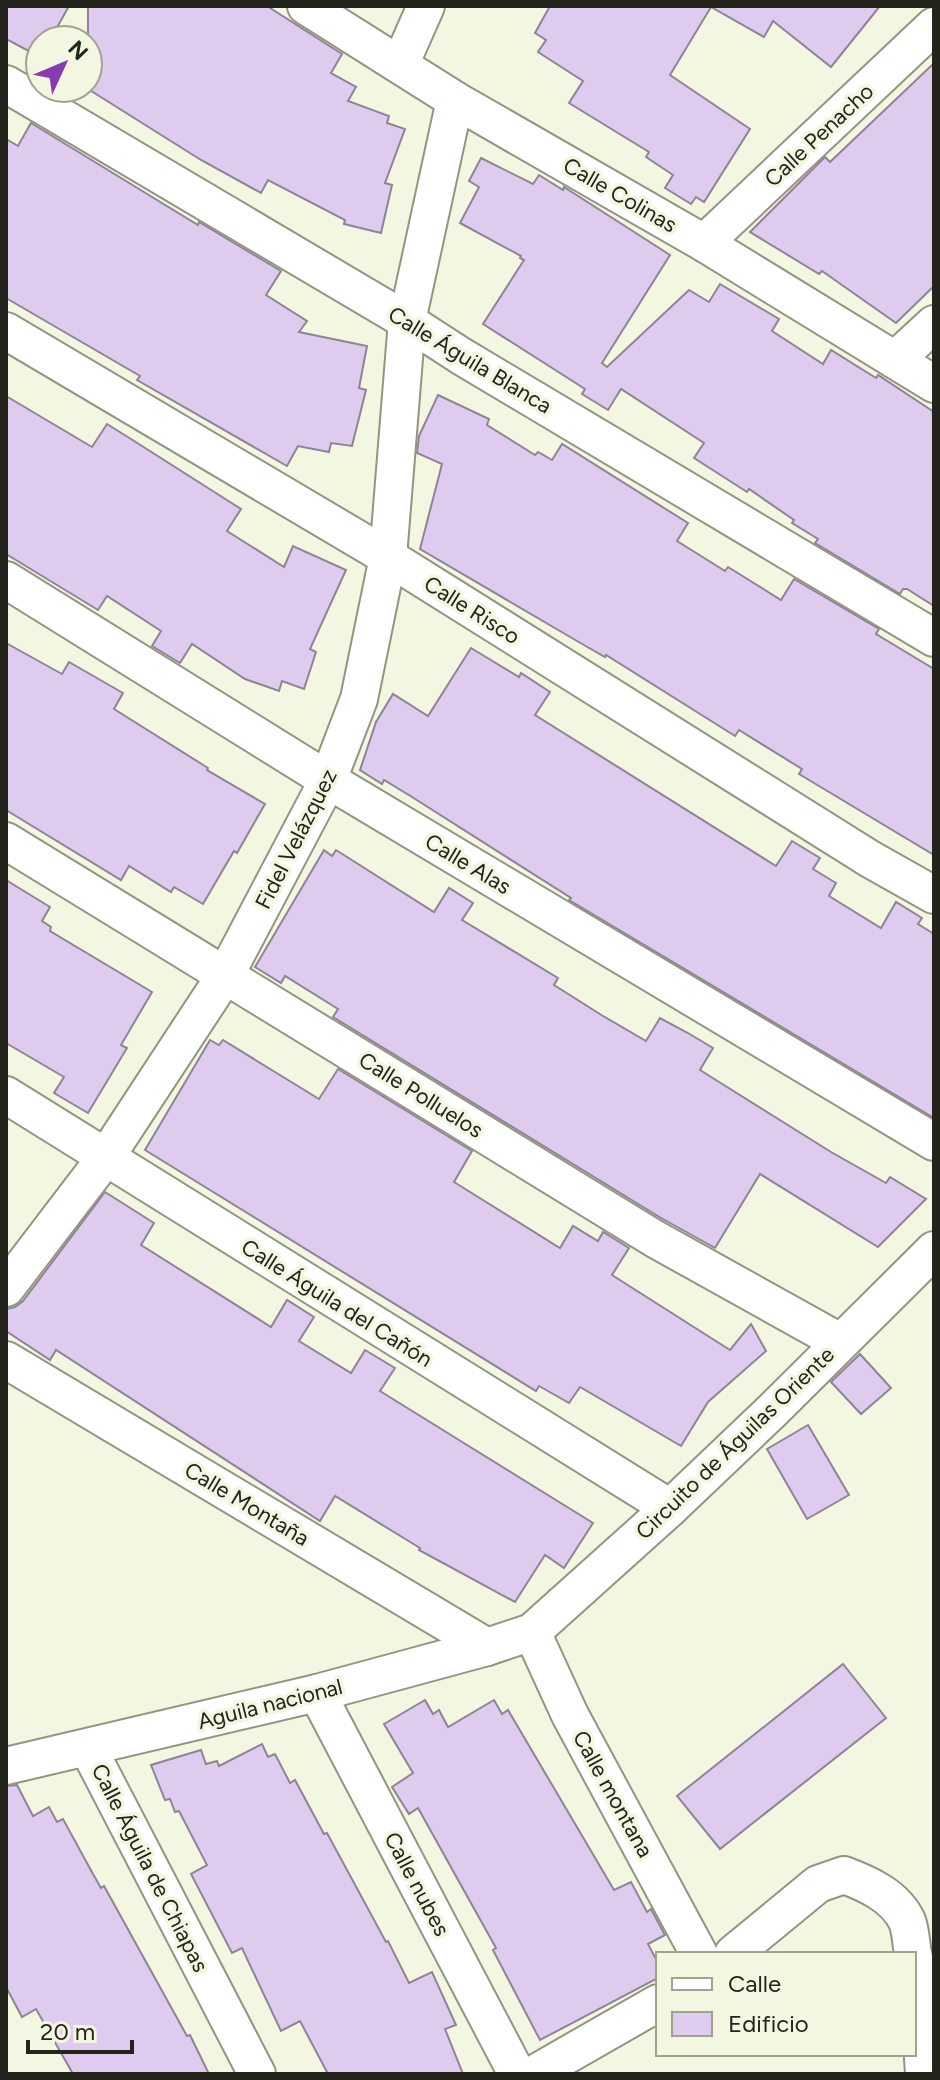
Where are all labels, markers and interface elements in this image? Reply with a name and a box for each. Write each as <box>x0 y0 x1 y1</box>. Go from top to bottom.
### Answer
north arrow <box>24 24 104 104</box>
text: N <box>62 35 94 66</box>
street label: Calle Penacho <box>759 78 879 192</box>
street label: Calle Colinas <box>558 152 682 238</box>
street label: Calle Águila Blanca <box>383 301 557 419</box>
street label: Calle Risco <box>419 570 525 650</box>
street label: Fidel Velázquez <box>249 765 343 913</box>
street label: Calle Alas <box>420 828 516 900</box>
street label: Calle Polluelos <box>354 1046 488 1144</box>
street label: Calle Águila del Cañón <box>236 1233 438 1373</box>
street label: Circuito de Águilas Oriente <box>630 1341 840 1545</box>
street label: Calle Montaña <box>180 1456 314 1552</box>
street label: Aguila nacional <box>195 1673 345 1735</box>
street label: Calle montana <box>567 1726 659 1862</box>
street label: Calle Águila de Chiapas <box>86 1759 214 1977</box>
street label: Calle nubes <box>378 1827 456 1941</box>
legend <box>656 1952 916 2056</box>
text: Calle <box>728 1969 781 1998</box>
scale bar <box>28 2004 132 2054</box>
text: Edificio <box>728 2009 809 2038</box>
text: 20 m <box>40 2017 95 2046</box>

